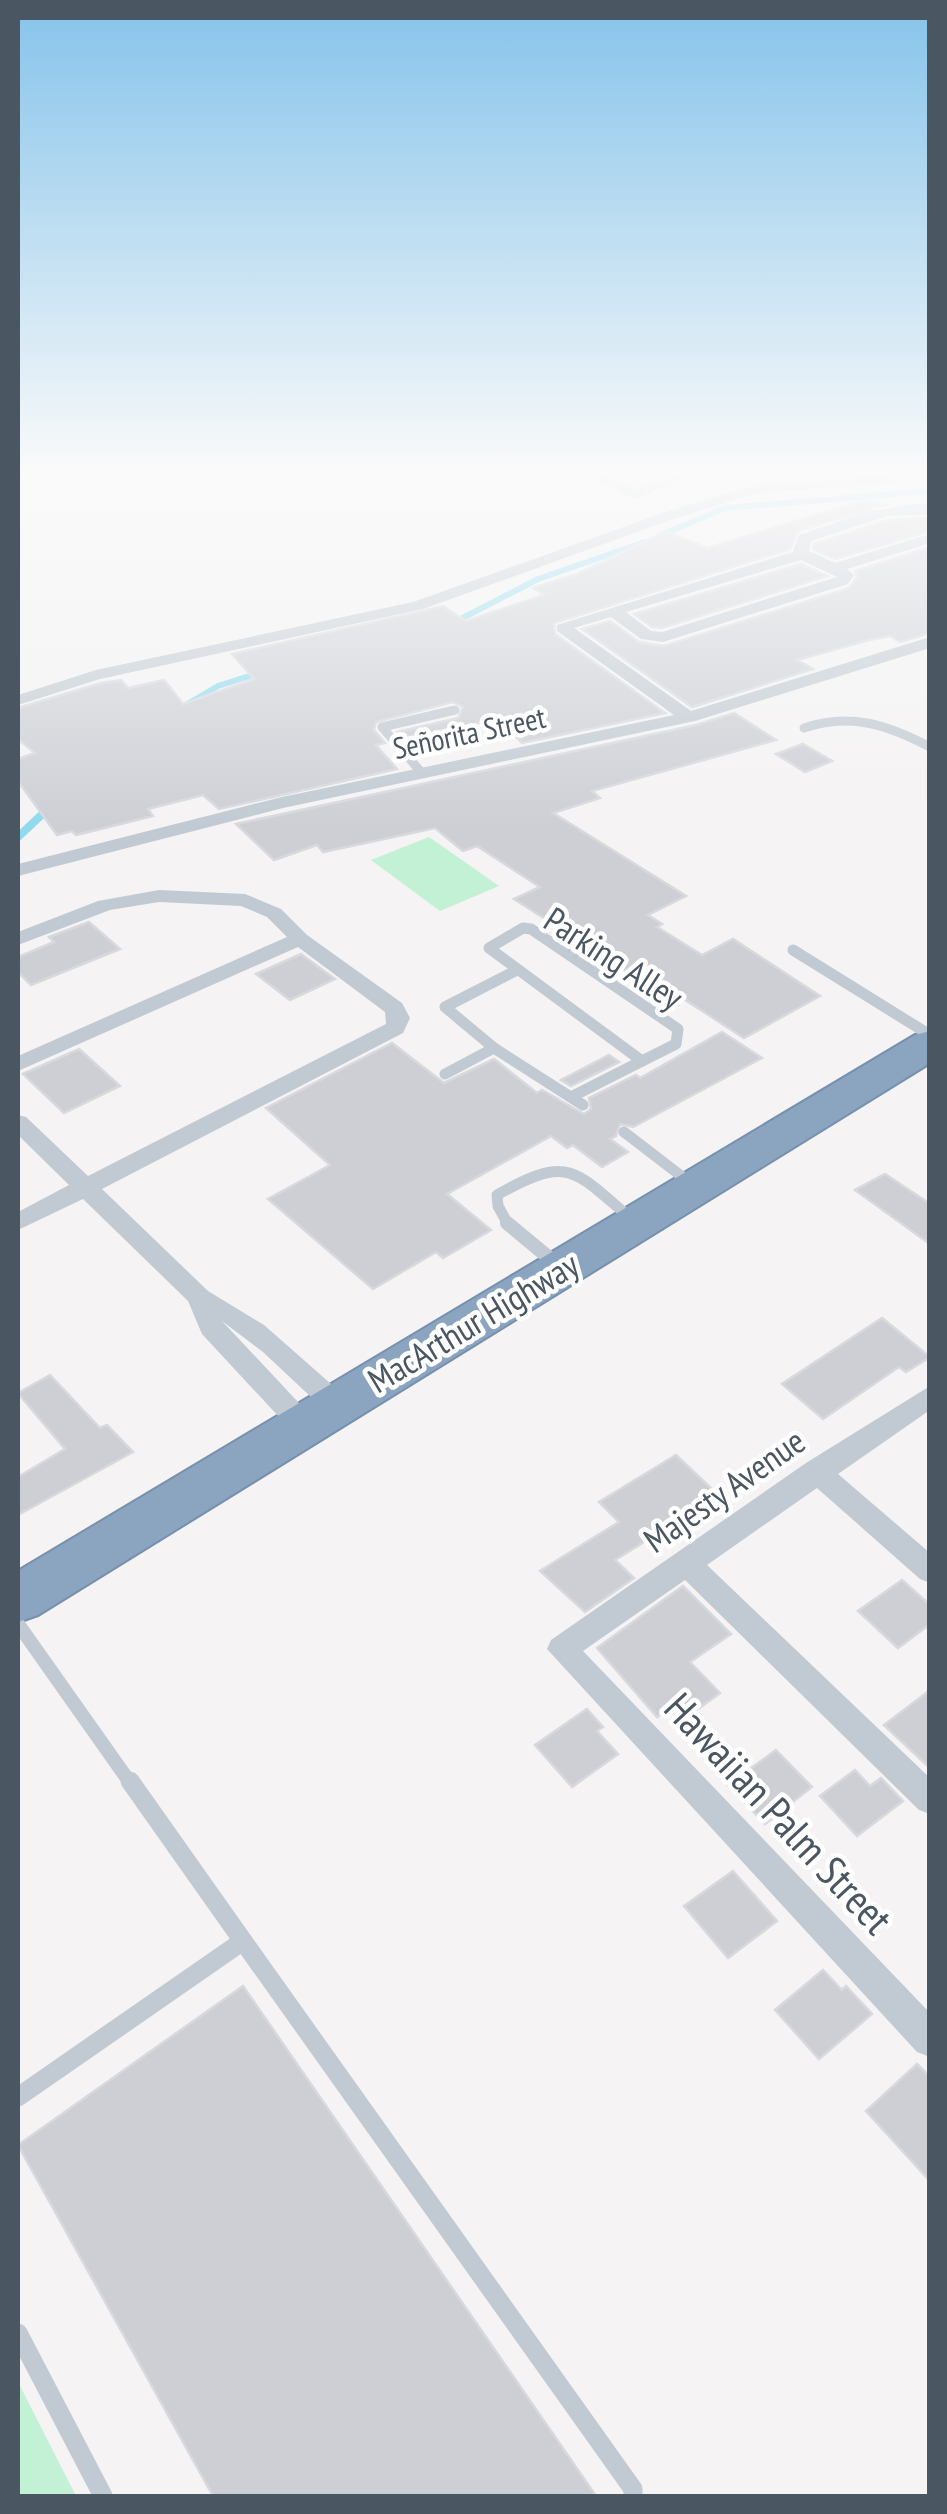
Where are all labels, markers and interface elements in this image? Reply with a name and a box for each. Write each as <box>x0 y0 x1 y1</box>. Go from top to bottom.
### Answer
street label: Señorita Street <box>389 697 549 767</box>
street label: Parking Alley <box>536 896 693 1020</box>
street label: MacArthur Highway <box>359 1241 587 1403</box>
street label: Majesty Avenue <box>634 1418 814 1562</box>
street label: Hawaiian Palm Street <box>653 1681 905 1946</box>

